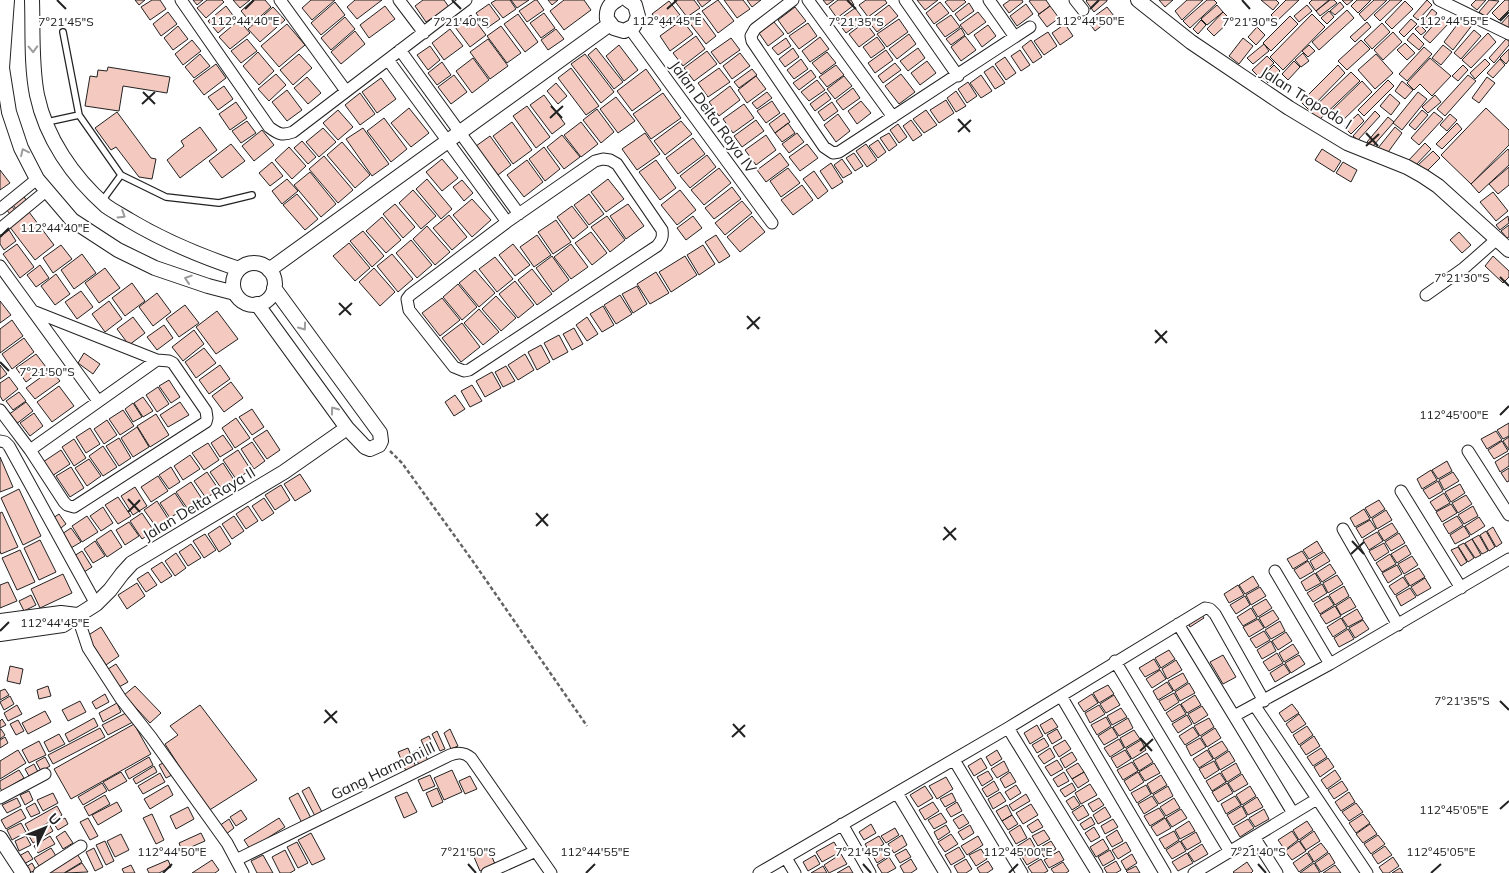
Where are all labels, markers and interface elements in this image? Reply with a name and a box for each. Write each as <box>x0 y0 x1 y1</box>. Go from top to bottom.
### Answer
text: 112°44'40"E <box>210 13 280 28</box>
text: 112°44'45"E <box>632 13 702 28</box>
text: 112°44'50"E <box>1055 13 1125 28</box>
text: 112°44'55"E <box>1419 13 1489 28</box>
text: 7°21'45"S <box>38 14 94 29</box>
text: 7°21'40"S <box>433 14 489 29</box>
text: 7°21'35"S <box>828 14 884 29</box>
text: 7°21'30"S <box>1222 14 1278 29</box>
one-way arrow <box>28 45 39 53</box>
street label: Jalan Delta Raya IV <box>666 57 761 177</box>
street label: Jalan Tropodo I <box>1257 62 1355 133</box>
one-way arrow <box>19 148 30 157</box>
one-way arrow <box>116 209 125 219</box>
text: 112°44'40"E <box>20 220 90 235</box>
text: 7°21'30"S <box>1434 270 1490 285</box>
one-way arrow <box>185 275 193 285</box>
one-way arrow <box>297 321 305 330</box>
text: 7°21'50"S <box>19 364 75 379</box>
one-way arrow <box>331 407 339 416</box>
text: 112°45'00"E <box>1419 407 1489 422</box>
street label: Jalan Delta Raya II <box>139 462 259 545</box>
text: 112°44'45"E <box>20 615 90 630</box>
text: 7°21'35"S <box>1434 693 1490 708</box>
street label: Gang Harmoni II <box>328 737 438 804</box>
text: 112°45'05"E <box>1419 802 1489 817</box>
north arrow <box>20 803 70 853</box>
text: U <box>44 809 65 829</box>
text: 112°44'50"E <box>137 844 207 859</box>
text: 7°21'50"S <box>440 844 496 859</box>
text: 112°44'55"E <box>560 844 630 859</box>
text: 7°21'45"S <box>835 844 891 859</box>
text: 112°45'00"E <box>983 844 1053 859</box>
text: 7°21'40"S <box>1230 844 1286 859</box>
text: 112°45'05"E <box>1406 844 1476 859</box>

